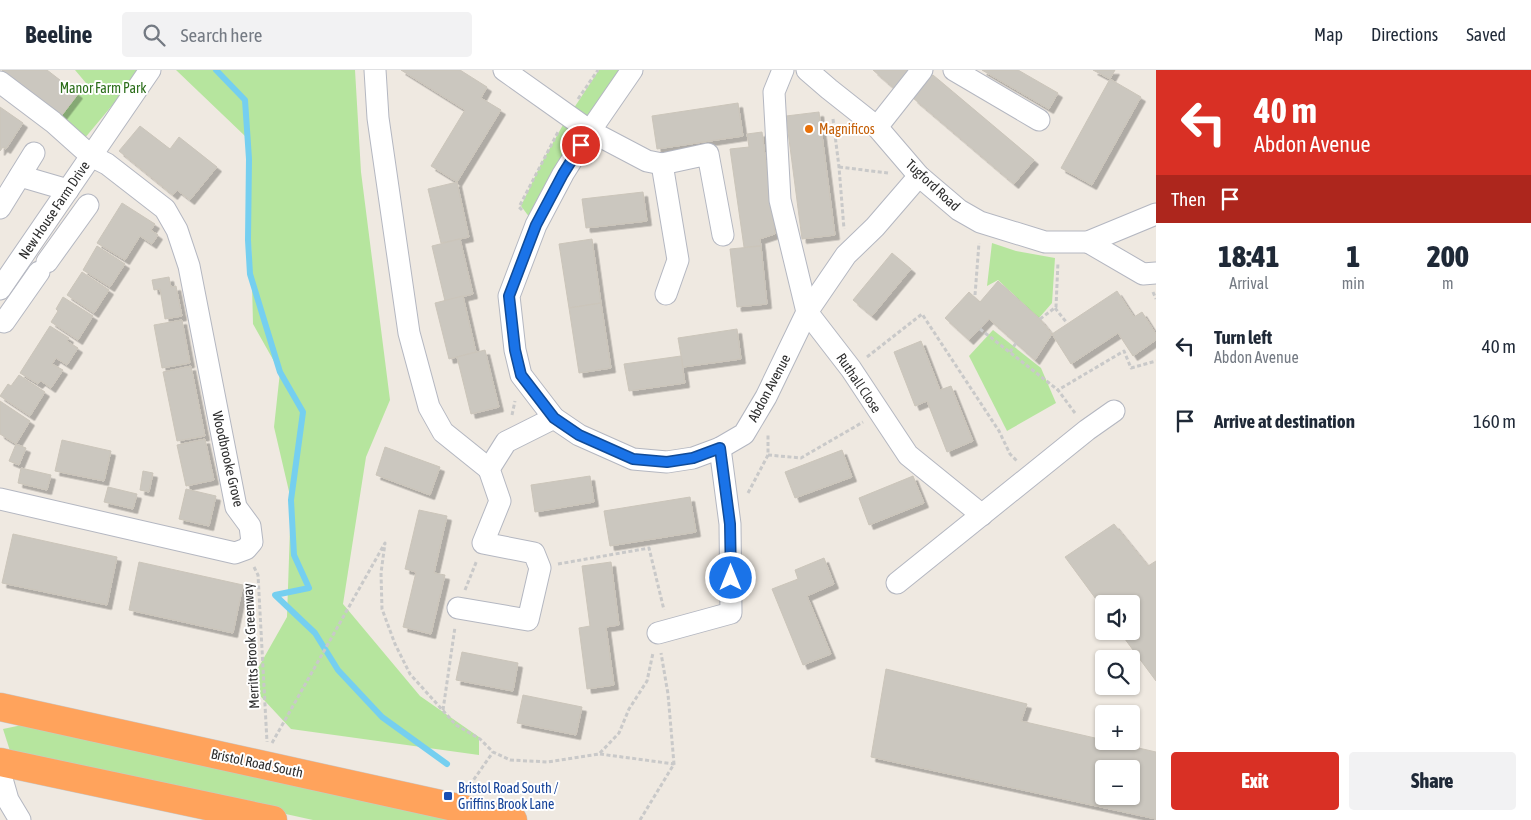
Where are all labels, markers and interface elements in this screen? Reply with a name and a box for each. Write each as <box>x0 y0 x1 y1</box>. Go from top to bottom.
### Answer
search box <box>122 12 472 57</box>
text: Beeline <box>25 21 92 48</box>
icon: search <box>140 21 168 49</box>
text: Search here <box>180 24 262 46</box>
text: Map <box>1314 24 1343 45</box>
text: Directions <box>1371 24 1438 45</box>
text: Saved <box>1466 24 1506 45</box>
park label: Manor Farm Park <box>60 80 146 96</box>
icon: left <box>1171 90 1236 155</box>
text: 40 m <box>1254 90 1317 130</box>
place label: Magnificos <box>819 121 875 137</box>
marker: Magnificos <box>803 123 815 135</box>
pin <box>560 124 602 166</box>
icon: arrive <box>567 131 595 159</box>
text: Abdon Avenue <box>1254 131 1371 157</box>
street label: Tugford Road <box>903 156 963 214</box>
street label: New House Farm Drive <box>15 158 93 262</box>
icon: arrive <box>1216 185 1244 213</box>
text: Then <box>1171 188 1206 210</box>
text: 18:41 <box>1218 239 1280 273</box>
text: 1 <box>1346 239 1360 273</box>
text: 200 <box>1427 239 1469 273</box>
text: Arrival <box>1229 274 1268 292</box>
text: min <box>1342 274 1365 292</box>
text: m <box>1442 274 1454 292</box>
text: Turn left <box>1214 326 1272 348</box>
icon: left <box>1171 332 1199 360</box>
text: 40 m <box>1482 335 1516 357</box>
text: Abdon Avenue <box>1214 348 1299 366</box>
street label: Ruthall Close <box>833 350 885 416</box>
street label: Abdon Avenue <box>745 351 793 425</box>
icon: arrive <box>1171 407 1199 435</box>
street label: Woodbrooke Grove <box>209 410 247 508</box>
text: Arrive at destination <box>1214 410 1355 432</box>
text: 160 m <box>1473 410 1516 432</box>
position arrow <box>704 551 756 603</box>
street label: Merritts Brook Greenway <box>240 583 262 709</box>
map controls <box>1095 595 1140 805</box>
button: sound <box>1095 595 1140 640</box>
button: search <box>1095 650 1140 695</box>
button: + <box>1095 705 1140 750</box>
street label: Bristol Road South <box>210 745 304 781</box>
button: Exit <box>1171 752 1339 810</box>
button: Share <box>1349 752 1516 810</box>
button: − <box>1095 760 1140 805</box>
place label: Bristol Road South / Griffins Brook Lane <box>458 780 559 812</box>
marker: Bristol Road South / Griffins Brook Lane <box>442 790 454 802</box>

